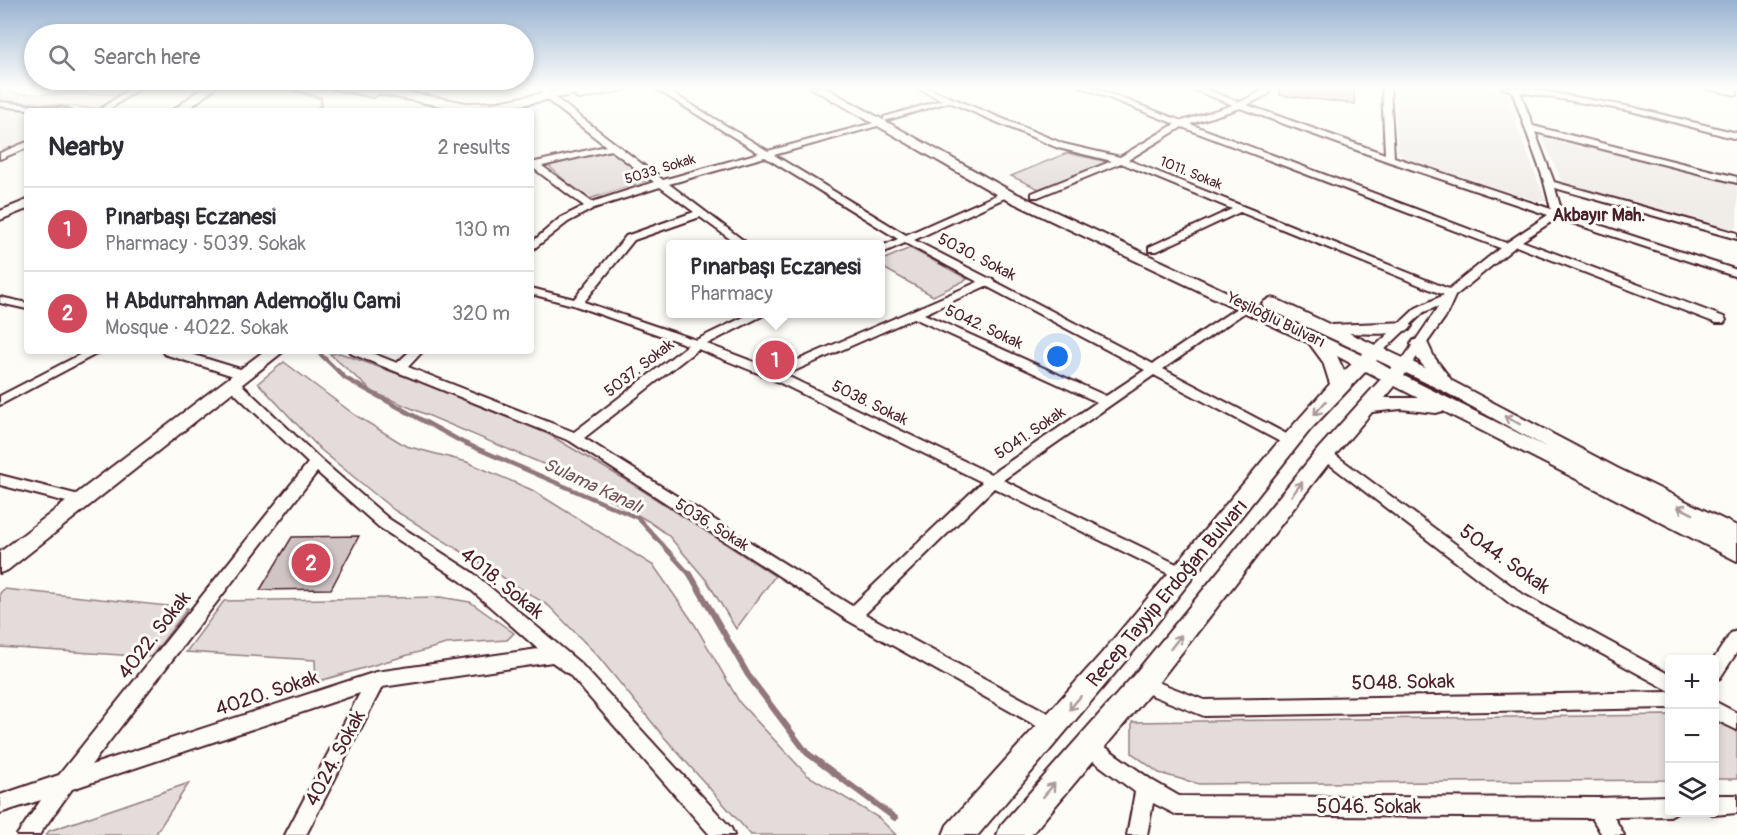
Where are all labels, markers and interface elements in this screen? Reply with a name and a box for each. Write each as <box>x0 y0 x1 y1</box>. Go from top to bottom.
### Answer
search box <box>24 24 534 90</box>
icon: search <box>45 41 78 74</box>
text: Search here <box>93 43 200 71</box>
text: Nearby <box>48 131 124 163</box>
text: 2 results <box>438 135 510 160</box>
street label: 5033. Sokak <box>623 150 697 188</box>
street label: 1011. Sokak <box>1157 153 1225 193</box>
text: Pınarbaşı Eczanesi <box>105 203 276 231</box>
district label: Akbayır Mah. <box>1553 204 1646 227</box>
text: 1 <box>64 217 71 242</box>
text: 130 m <box>455 217 510 242</box>
street label: 5030. Sokak <box>935 229 1020 285</box>
text: Pharmacy · 5039. Sokak <box>105 231 306 256</box>
popup <box>666 240 885 318</box>
text: Pınarbaşı Eczanesi <box>690 253 861 281</box>
text: Pharmacy <box>690 281 773 306</box>
text: H Abdurrahman Ademoğlu Cami <box>105 287 400 315</box>
street label: Yeşiloğlu Bulvarı <box>1223 287 1329 352</box>
street label: 5042. Sokak <box>942 300 1026 354</box>
text: 2 <box>62 301 73 326</box>
text: 320 m <box>452 301 510 326</box>
text: Mosque · 4022. Sokak <box>105 315 288 340</box>
street label: 5037. Sokak <box>600 334 678 401</box>
pin: 1 <box>756 338 794 382</box>
your location <box>1043 342 1072 371</box>
street label: 5038. Sokak <box>829 376 912 430</box>
one-way arrow <box>1313 400 1327 415</box>
street label: 5041. Sokak <box>991 402 1069 464</box>
one-way arrow <box>1504 414 1521 426</box>
water label: Sulama Kanalı <box>540 453 647 519</box>
one-way arrow <box>1290 482 1304 497</box>
street label: 5036. Sokak <box>671 494 753 556</box>
street label: Recep Tayyip Erdoğan Bulvarı <box>1081 494 1253 692</box>
one-way arrow <box>1676 504 1694 515</box>
street label: 5044. Sokak <box>1455 519 1556 600</box>
pin: 2 <box>292 540 330 586</box>
street label: 4018. Sokak <box>455 542 549 625</box>
street label: 4022. Sokak <box>112 586 196 684</box>
one-way arrow <box>1169 634 1182 650</box>
map controls <box>1665 655 1719 817</box>
button: + <box>1665 655 1719 709</box>
street label: 4020. Sokak <box>212 664 322 721</box>
street label: 5048. Sokak <box>1351 669 1456 695</box>
one-way arrow <box>1068 695 1082 710</box>
street label: 4024. Sokak <box>299 705 371 810</box>
button: − <box>1665 709 1719 763</box>
button: layers <box>1665 763 1719 817</box>
one-way arrow <box>1043 782 1056 798</box>
street label: 5046. Sokak <box>1317 794 1422 819</box>

